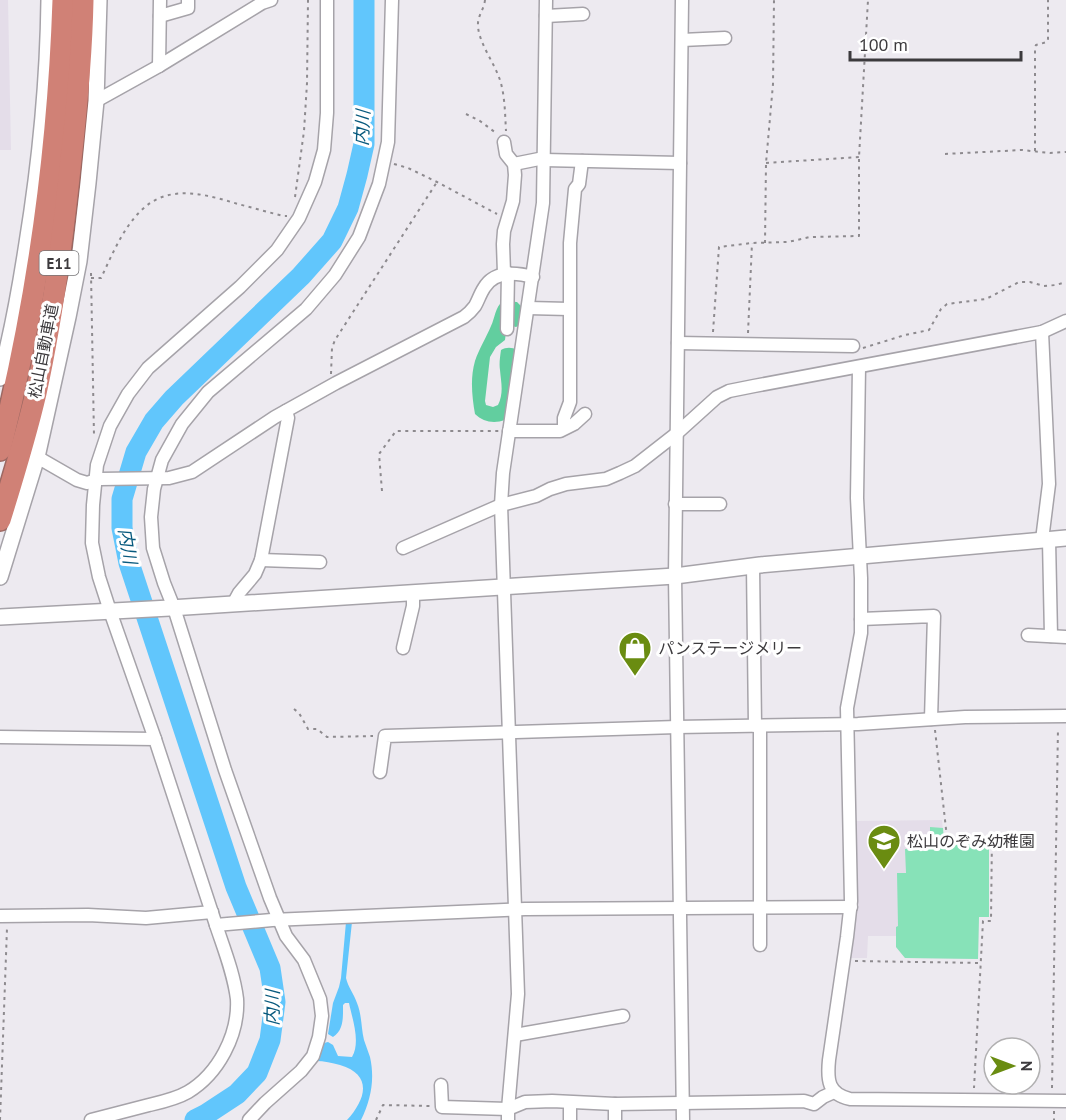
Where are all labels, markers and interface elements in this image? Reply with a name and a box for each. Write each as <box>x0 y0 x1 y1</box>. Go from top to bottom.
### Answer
scale bar <box>850 24 1021 62</box>
text: 100 m <box>859 33 908 56</box>
water label: 内川 <box>350 107 375 147</box>
road number: E11 <box>40 251 78 275</box>
street label: 松山自動車道 <box>24 302 62 400</box>
water label: 内川 <box>114 526 142 568</box>
shop icon: パンステージメリー <box>617 630 653 677</box>
place label: パンステージメリー <box>658 638 802 658</box>
school or university icon: 松山のぞみ幼稚園 <box>866 823 902 870</box>
place label: 松山のぞみ幼稚園 <box>907 831 1035 851</box>
water label: 内川 <box>260 988 284 1026</box>
north arrow <box>982 1036 1042 1096</box>
text: N <box>1017 1061 1037 1071</box>

